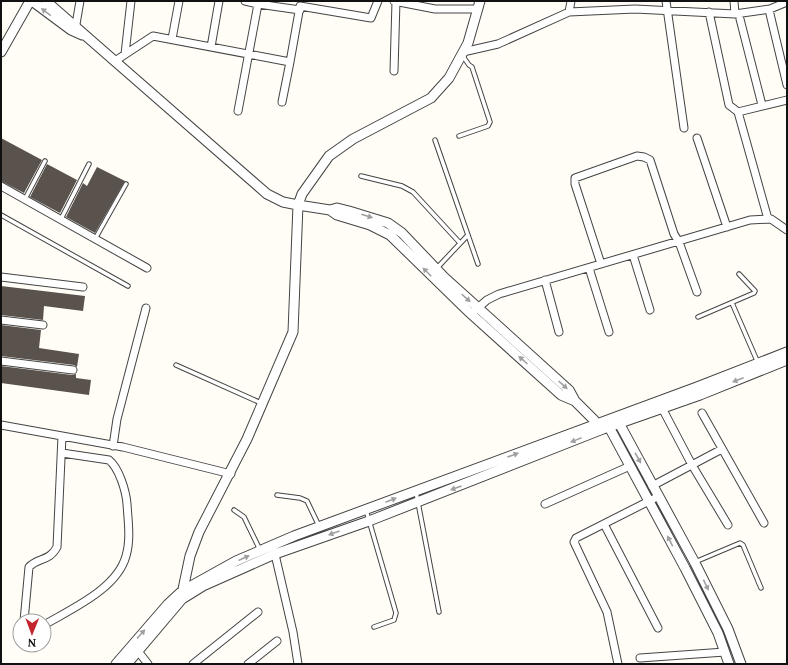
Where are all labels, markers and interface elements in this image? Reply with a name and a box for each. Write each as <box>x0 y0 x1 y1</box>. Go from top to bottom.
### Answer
one-way arrow <box>41 8 52 16</box>
one-way arrow <box>362 213 374 219</box>
one-way arrow <box>422 267 432 277</box>
one-way arrow <box>461 293 471 302</box>
one-way arrow <box>518 355 528 365</box>
one-way arrow <box>731 378 743 384</box>
one-way arrow <box>558 380 568 389</box>
one-way arrow <box>570 437 582 443</box>
one-way arrow <box>507 451 519 457</box>
one-way arrow <box>634 452 641 464</box>
one-way arrow <box>449 485 461 491</box>
one-way arrow <box>386 497 398 503</box>
one-way arrow <box>328 531 340 537</box>
one-way arrow <box>667 535 673 546</box>
one-way arrow <box>238 555 250 561</box>
one-way arrow <box>702 579 709 590</box>
north arrow <box>12 613 52 653</box>
one-way arrow <box>136 629 146 639</box>
text: N <box>27 636 36 650</box>

